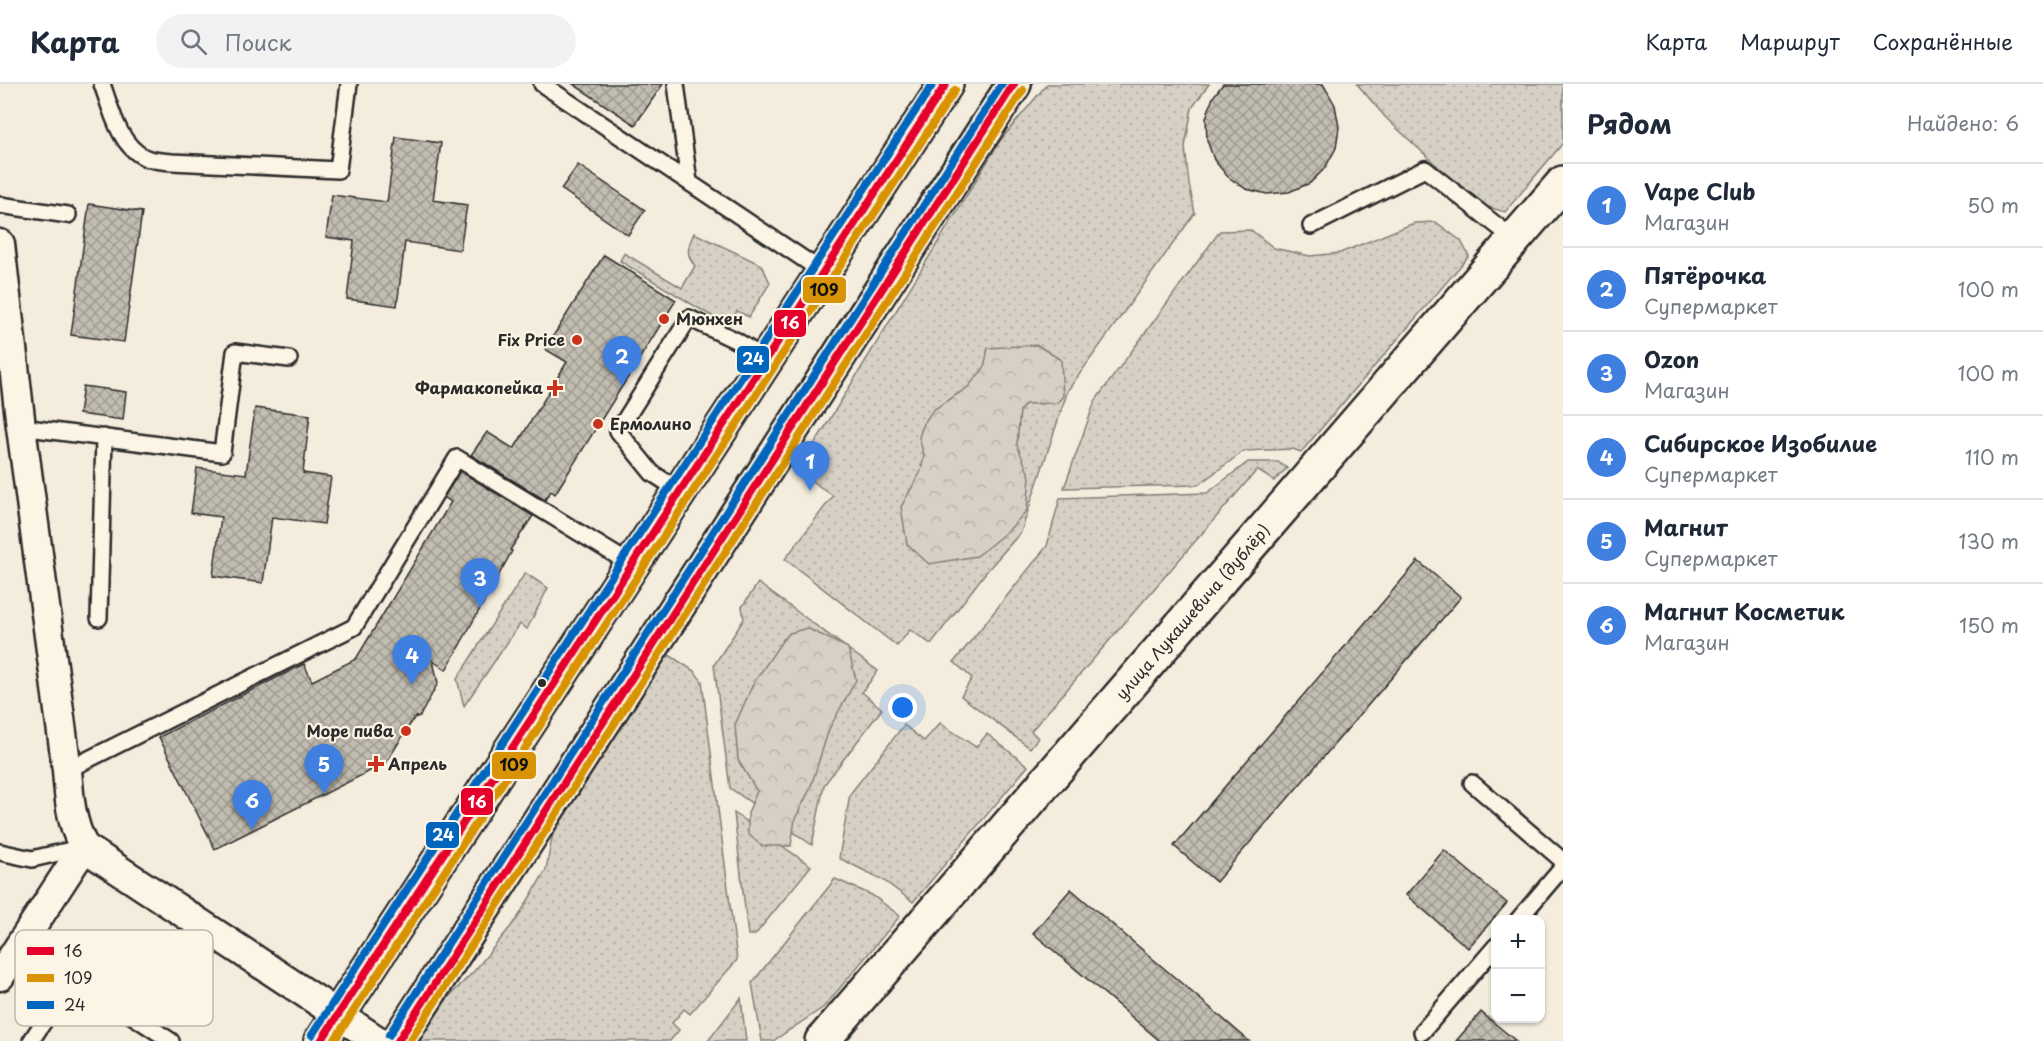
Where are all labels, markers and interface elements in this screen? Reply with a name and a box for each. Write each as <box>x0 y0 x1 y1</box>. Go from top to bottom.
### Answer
search box <box>156 14 576 68</box>
text: Карта <box>30 20 120 63</box>
icon: search <box>177 25 210 58</box>
text: Поиск <box>225 25 292 58</box>
text: Карта <box>1646 25 1707 57</box>
text: Маршрут <box>1740 25 1840 57</box>
text: Сохранённые <box>1873 25 2013 57</box>
text: Рядом <box>1587 104 1672 143</box>
text: Найдено: 6 <box>1907 108 2019 138</box>
text: Vape Club <box>1644 174 1755 207</box>
text: 1 <box>1602 190 1611 220</box>
text: 50 m <box>1967 190 2019 220</box>
text: Магазин <box>1644 207 1730 237</box>
text: Пятёрочка <box>1644 258 1766 291</box>
text: 2 <box>1599 274 1614 304</box>
text: 100 m <box>1958 274 2019 304</box>
line badge: 109 <box>802 276 847 304</box>
text: 109 <box>809 277 839 301</box>
text: Супермаркет <box>1644 291 1777 321</box>
place label: Мюнхен <box>676 306 743 330</box>
line badge: 16 <box>773 309 807 338</box>
text: 16 <box>781 310 799 334</box>
marker: Мюнхен <box>657 312 671 326</box>
place label: Fix Price <box>497 327 565 351</box>
marker: Fix Price <box>570 333 584 347</box>
pin: 2 <box>602 336 642 386</box>
text: Ozon <box>1644 342 1699 375</box>
line badge: 24 <box>736 345 770 374</box>
text: 24 <box>742 346 764 370</box>
text: 3 <box>1600 358 1613 388</box>
text: 100 m <box>1958 358 2019 388</box>
place label: Фармакопейка <box>415 375 543 399</box>
text: Магазин <box>1644 375 1730 405</box>
marker: Фармакопейка <box>548 381 562 395</box>
place label: Ермолино <box>610 411 691 435</box>
marker: Ермолино <box>591 417 605 431</box>
text: Сибирское Изобилие <box>1644 426 1877 459</box>
pin: 1 <box>790 442 830 491</box>
text: 4 <box>1600 442 1613 472</box>
text: 110 m <box>1965 442 2019 472</box>
text: Супермаркет <box>1644 459 1777 489</box>
text: Магнит <box>1644 510 1728 543</box>
street label: улица Лукашевича (дублёр) <box>1109 518 1275 704</box>
text: 5 <box>1600 526 1613 556</box>
text: 130 m <box>1959 526 2019 556</box>
text: Супермаркет <box>1644 543 1777 573</box>
pin: 3 <box>460 558 500 608</box>
text: Магнит Косметик <box>1644 594 1844 627</box>
text: 6 <box>1599 610 1614 640</box>
text: 150 m <box>1959 610 2019 640</box>
text: Магазин <box>1644 627 1730 657</box>
pin: 4 <box>392 636 432 685</box>
unlabelled marker <box>536 677 548 689</box>
your location <box>888 693 917 722</box>
place label: Море пива <box>307 718 394 742</box>
marker: Море пива <box>399 724 413 738</box>
pin: 5 <box>304 744 344 794</box>
place label: Апрель <box>387 751 447 775</box>
line badge: 109 <box>491 751 537 780</box>
text: 109 <box>499 752 529 776</box>
marker: Апрель <box>369 757 383 771</box>
pin: 6 <box>232 780 272 830</box>
line badge: 16 <box>460 787 494 816</box>
text: 16 <box>468 789 486 813</box>
line badge: 24 <box>425 821 460 849</box>
text: 24 <box>432 822 454 846</box>
map controls <box>1491 915 1545 1023</box>
button: + <box>1491 915 1545 969</box>
legend <box>15 930 213 1026</box>
text: 16 <box>64 938 82 962</box>
text: 109 <box>64 965 92 989</box>
button: − <box>1491 969 1545 1023</box>
text: 24 <box>64 992 86 1016</box>

